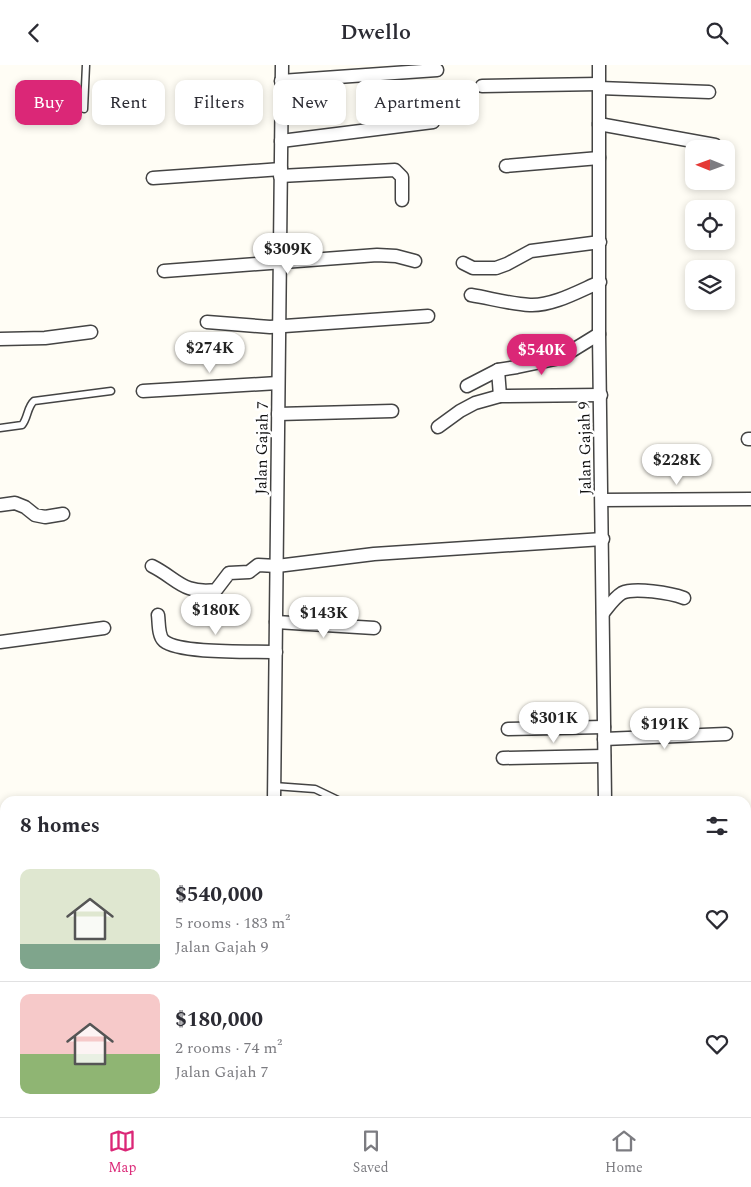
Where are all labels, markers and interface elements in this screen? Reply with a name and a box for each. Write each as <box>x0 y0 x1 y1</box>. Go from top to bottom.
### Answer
text: Dwello <box>340 16 411 49</box>
icon: back <box>20 19 48 47</box>
icon: search <box>703 19 731 47</box>
chip: Buy <box>15 80 82 125</box>
chip: Rent <box>92 80 165 125</box>
chip: Filters <box>175 80 263 125</box>
chip: New <box>273 80 346 125</box>
chip: Apartment <box>356 80 479 125</box>
north arrow <box>685 140 735 190</box>
map controls <box>685 140 735 310</box>
button: locate <box>685 200 735 250</box>
pin: $309K <box>253 233 323 275</box>
text: $309K <box>264 237 312 261</box>
button: layers <box>685 260 735 310</box>
pin: $274K <box>175 331 245 374</box>
pin: $540K <box>507 333 577 376</box>
text: $274K <box>186 336 234 360</box>
text: $540K <box>518 338 566 362</box>
street label: Jalan Gajah 7 <box>249 401 275 495</box>
street label: Jalan Gajah 9 <box>572 401 598 495</box>
pin: $228K <box>642 443 712 486</box>
text: $228K <box>653 448 701 472</box>
pin: $180K <box>181 593 251 636</box>
pin: $143K <box>289 597 359 639</box>
text: $180K <box>192 598 240 622</box>
text: $143K <box>300 601 348 625</box>
pin: $301K <box>519 701 589 744</box>
text: $301K <box>530 706 578 730</box>
pin: $191K <box>630 707 700 750</box>
text: $191K <box>641 712 689 736</box>
text: 8 homes <box>20 810 100 842</box>
icon: filters <box>703 812 731 840</box>
text: $540,000 <box>175 879 263 911</box>
icon: home <box>60 889 120 949</box>
icon: heart <box>703 905 731 933</box>
text: 5 rooms · 183 m² <box>175 911 290 935</box>
text: Jalan Gajah 9 <box>175 935 269 959</box>
text: $180,000 <box>175 1004 263 1036</box>
icon: home <box>60 1014 120 1074</box>
icon: heart <box>703 1030 731 1058</box>
text: 2 rooms · 74 m² <box>175 1036 282 1060</box>
text: Jalan Gajah 7 <box>175 1060 269 1084</box>
tab: Map <box>108 1127 136 1178</box>
tab: Saved <box>353 1127 389 1178</box>
tab: Home <box>605 1127 643 1178</box>

